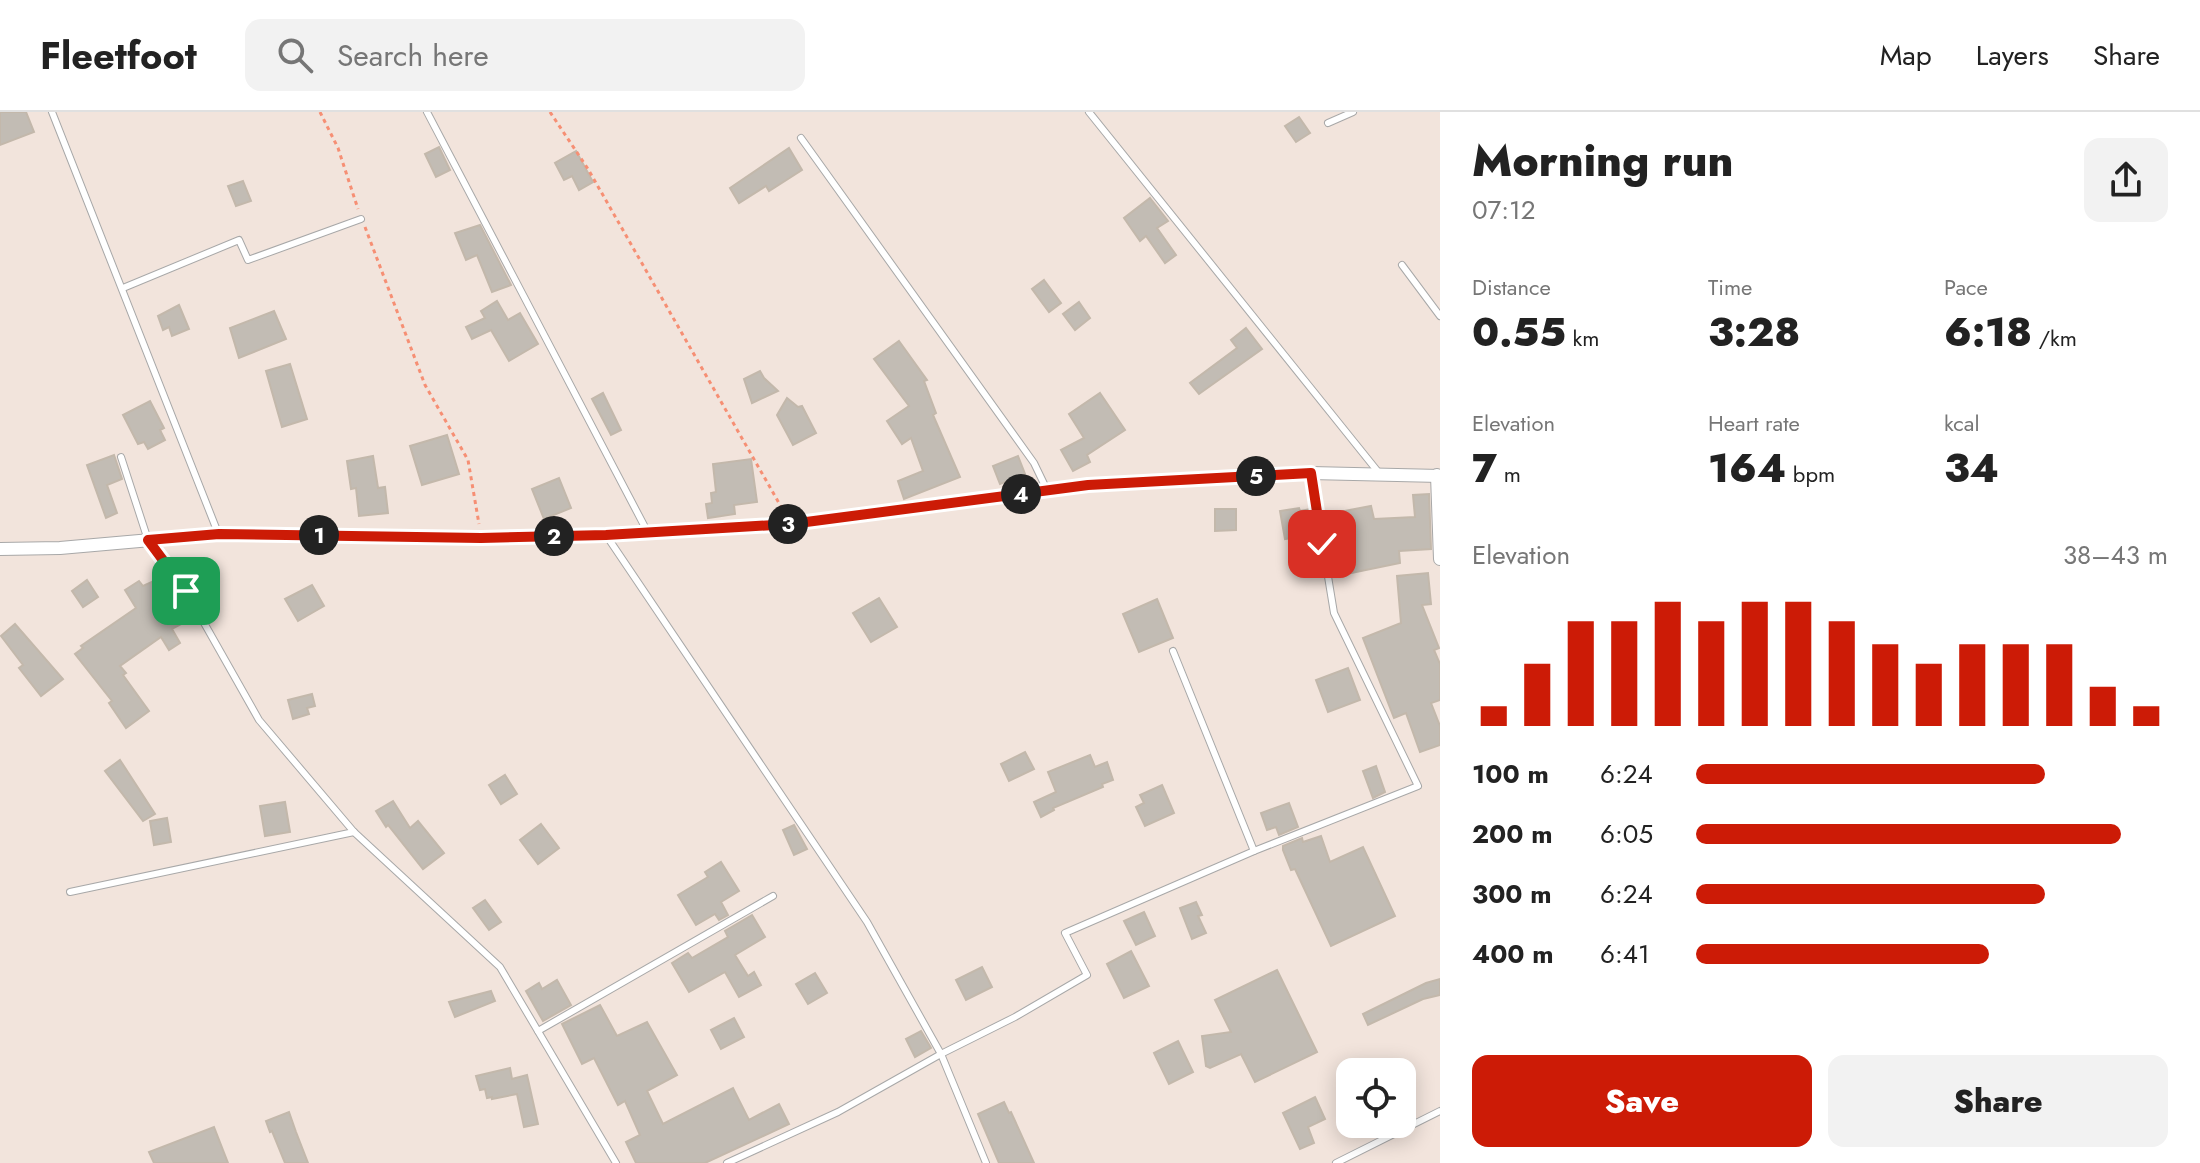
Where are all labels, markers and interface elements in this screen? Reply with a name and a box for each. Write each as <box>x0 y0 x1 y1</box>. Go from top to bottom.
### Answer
search box <box>245 19 805 91</box>
text: Fleetfoot <box>40 28 197 83</box>
icon: search <box>273 33 317 77</box>
text: Search here <box>337 34 489 77</box>
text: Map <box>1880 35 1932 76</box>
text: Layers <box>1976 35 2049 76</box>
text: Share <box>2093 35 2160 76</box>
text: Morning run <box>1472 129 1734 193</box>
button: share <box>2084 138 2168 222</box>
text: 07:12 <box>1472 191 1536 229</box>
text: Distance <box>1472 271 1551 303</box>
text: Time <box>1708 271 1752 303</box>
text: Pace <box>1944 271 1988 303</box>
text: 0.55 <box>1472 303 1566 361</box>
text: 3:28 <box>1708 303 1800 361</box>
text: 6:18 <box>1944 303 2032 361</box>
text: km <box>1566 322 1599 354</box>
text: /km <box>2032 322 2077 354</box>
text: Elevation <box>1472 407 1555 439</box>
text: Heart rate <box>1708 407 1800 439</box>
text: kcal <box>1944 407 1980 439</box>
text: 7 <box>1472 439 1497 497</box>
text: 164 <box>1708 439 1786 497</box>
text: 34 <box>1944 439 1999 497</box>
pin: 5 <box>1236 456 1276 496</box>
text: m <box>1497 458 1521 490</box>
text: bpm <box>1786 458 1835 490</box>
text: 5 <box>1249 460 1263 492</box>
pin: 4 <box>1001 474 1041 514</box>
text: 4 <box>1013 478 1029 510</box>
pin: 3 <box>768 504 808 544</box>
text: 3 <box>781 508 795 540</box>
pin <box>1288 510 1356 578</box>
pin: 1 <box>299 515 339 555</box>
pin: 2 <box>534 516 574 556</box>
text: 1 <box>313 519 325 551</box>
text: 2 <box>547 520 561 552</box>
icon: check <box>1300 522 1344 566</box>
text: Elevation <box>1472 536 1570 574</box>
text: 38–43 m <box>2063 536 2168 574</box>
pin <box>152 557 220 625</box>
icon: arrive <box>164 569 208 613</box>
text: 100 m <box>1472 755 1549 793</box>
text: 6:24 <box>1600 755 1653 793</box>
text: 200 m <box>1472 815 1553 853</box>
text: 6:05 <box>1600 815 1653 853</box>
text: 300 m <box>1472 875 1552 913</box>
text: 6:24 <box>1600 875 1653 913</box>
text: 400 m <box>1472 935 1554 973</box>
text: 6:41 <box>1600 935 1650 973</box>
button: Save <box>1472 1055 1812 1147</box>
button: Share <box>1828 1055 2168 1147</box>
map controls <box>1336 1058 1416 1138</box>
button: locate <box>1336 1058 1416 1138</box>

